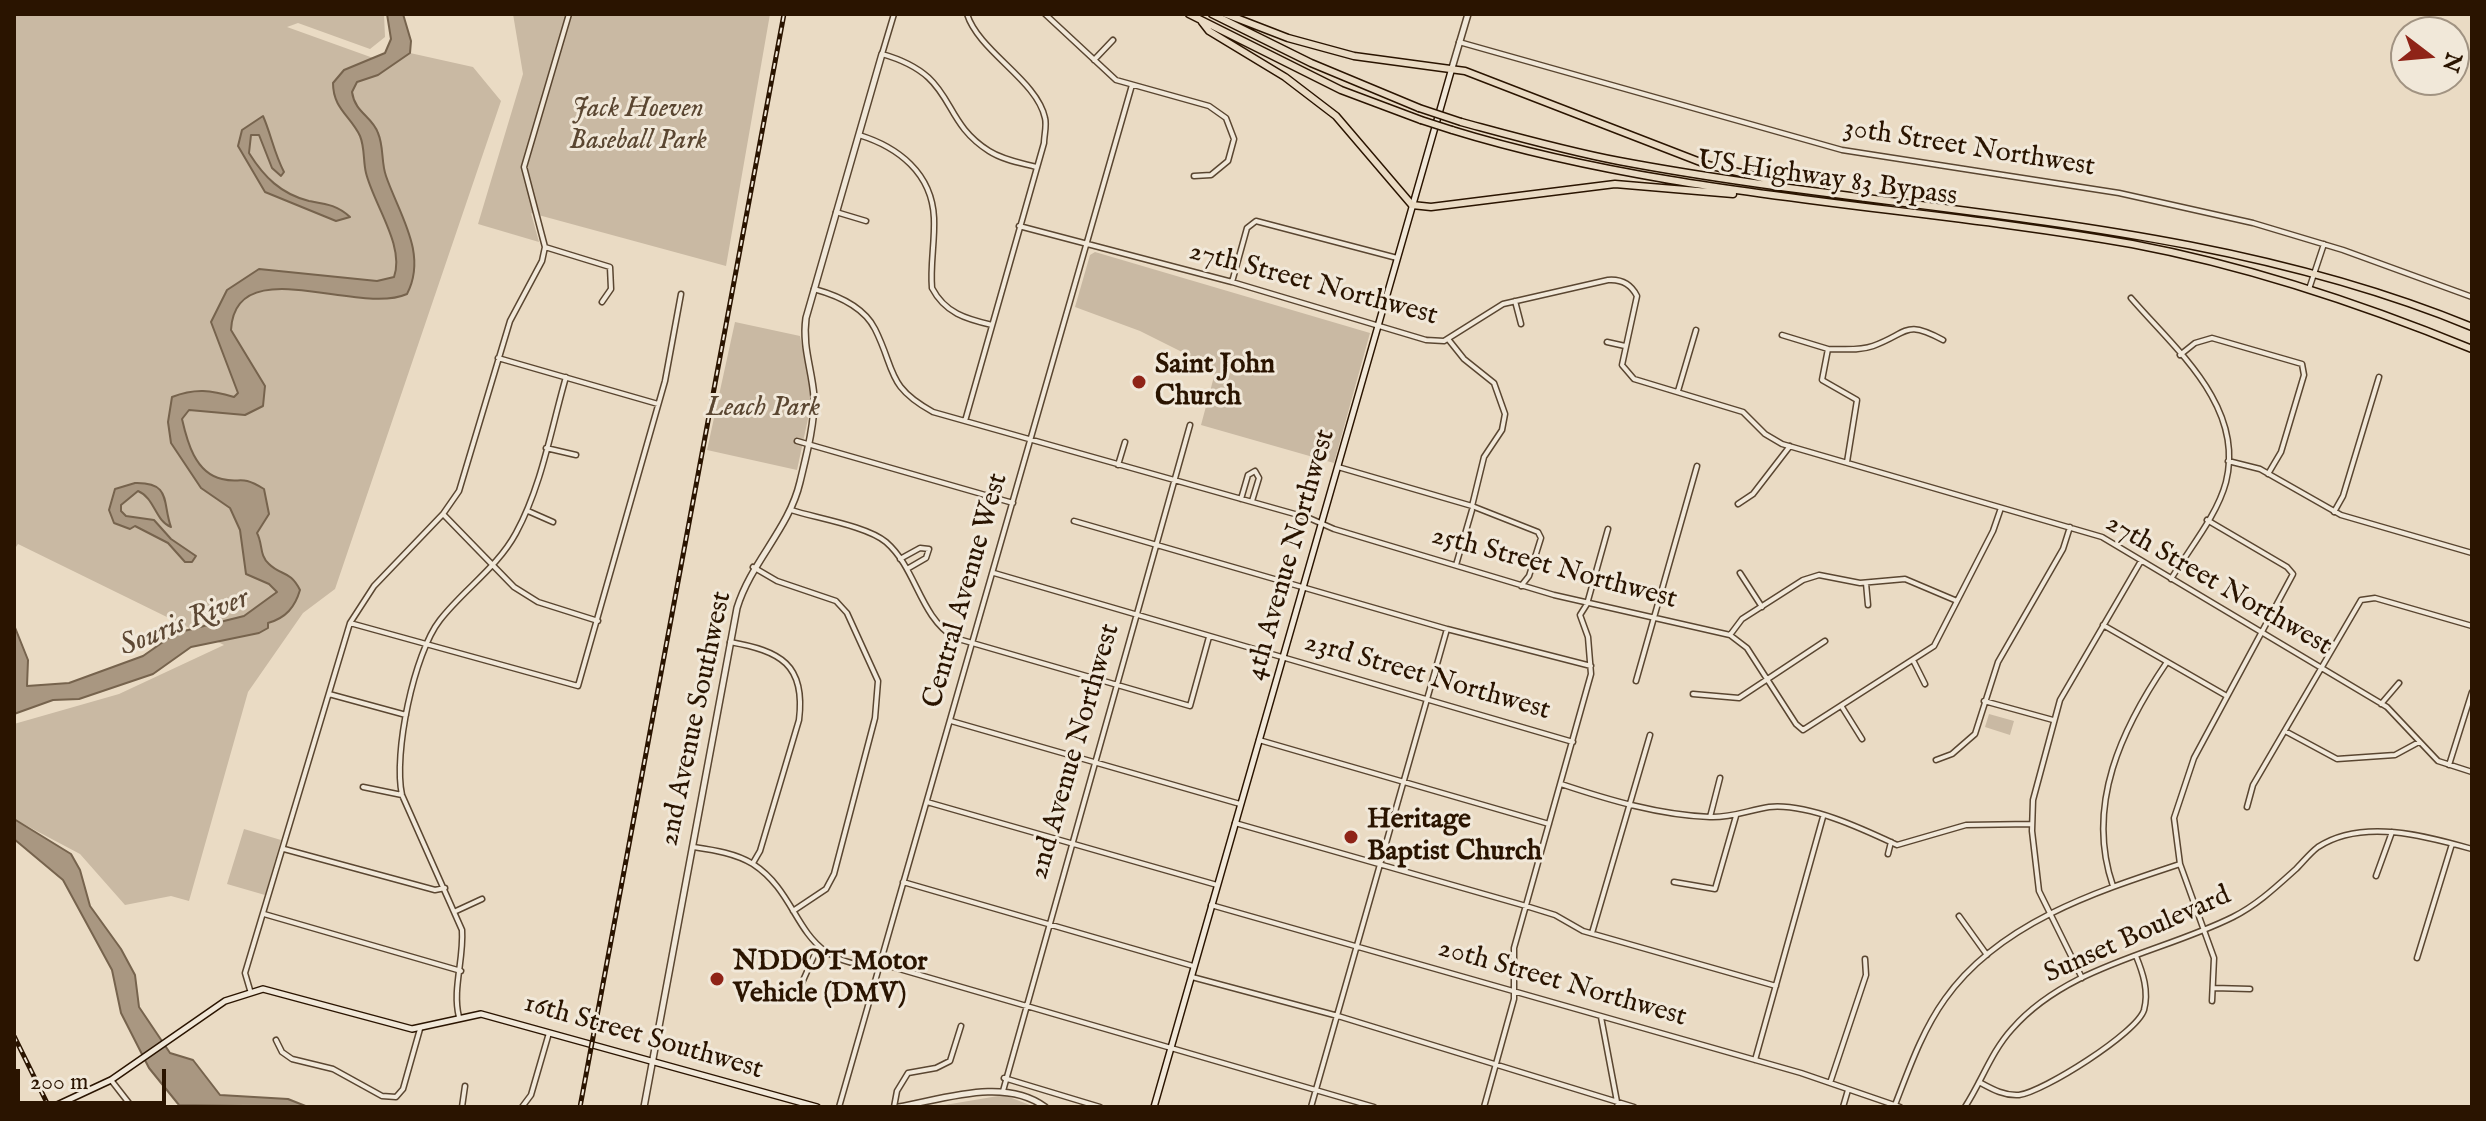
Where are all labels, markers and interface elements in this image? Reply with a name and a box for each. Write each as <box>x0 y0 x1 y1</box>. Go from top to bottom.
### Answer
north arrow <box>2390 16 2470 96</box>
text: N <box>2435 49 2467 75</box>
park label: Jack Hoeven Baseball Park <box>569 93 707 159</box>
street label: 30th Street Northwest <box>1841 113 2097 185</box>
street label: US Highway 83 Bypass <box>1695 145 1959 215</box>
street label: 27th Street Northwest <box>1185 236 1441 334</box>
place label: Saint John Church <box>1155 349 1275 415</box>
marker: Saint John Church <box>1130 373 1148 391</box>
park label: Leach Park <box>706 392 820 426</box>
street label: 4th Avenue Northwest <box>1240 426 1344 684</box>
street label: Central Avenue West <box>917 470 1017 712</box>
street label: 27th Street Northwest <box>2099 508 2337 664</box>
street label: 25th Street Northwest <box>1428 520 1680 618</box>
water label: Souris River <box>115 582 255 666</box>
street label: 2nd Avenue Southwest <box>654 589 740 849</box>
street label: 2nd Avenue Northwest <box>1023 620 1129 884</box>
street label: 23rd Street Northwest <box>1300 627 1554 729</box>
place label: Heritage Baptist Church <box>1367 804 1542 870</box>
marker: Heritage Baptist Church <box>1342 828 1360 846</box>
street label: Sunset Boulevard <box>2040 880 2236 992</box>
street label: 20th Street Northwest <box>1434 932 1690 1036</box>
place label: NDDOT Motor Vehicle (DMV) <box>733 946 927 1012</box>
marker: NDDOT Motor Vehicle (DMV) <box>708 970 726 988</box>
street label: 16th Street Southwest <box>520 988 766 1088</box>
scale bar <box>20 1053 170 1103</box>
text: 200 m <box>30 1067 89 1098</box>

